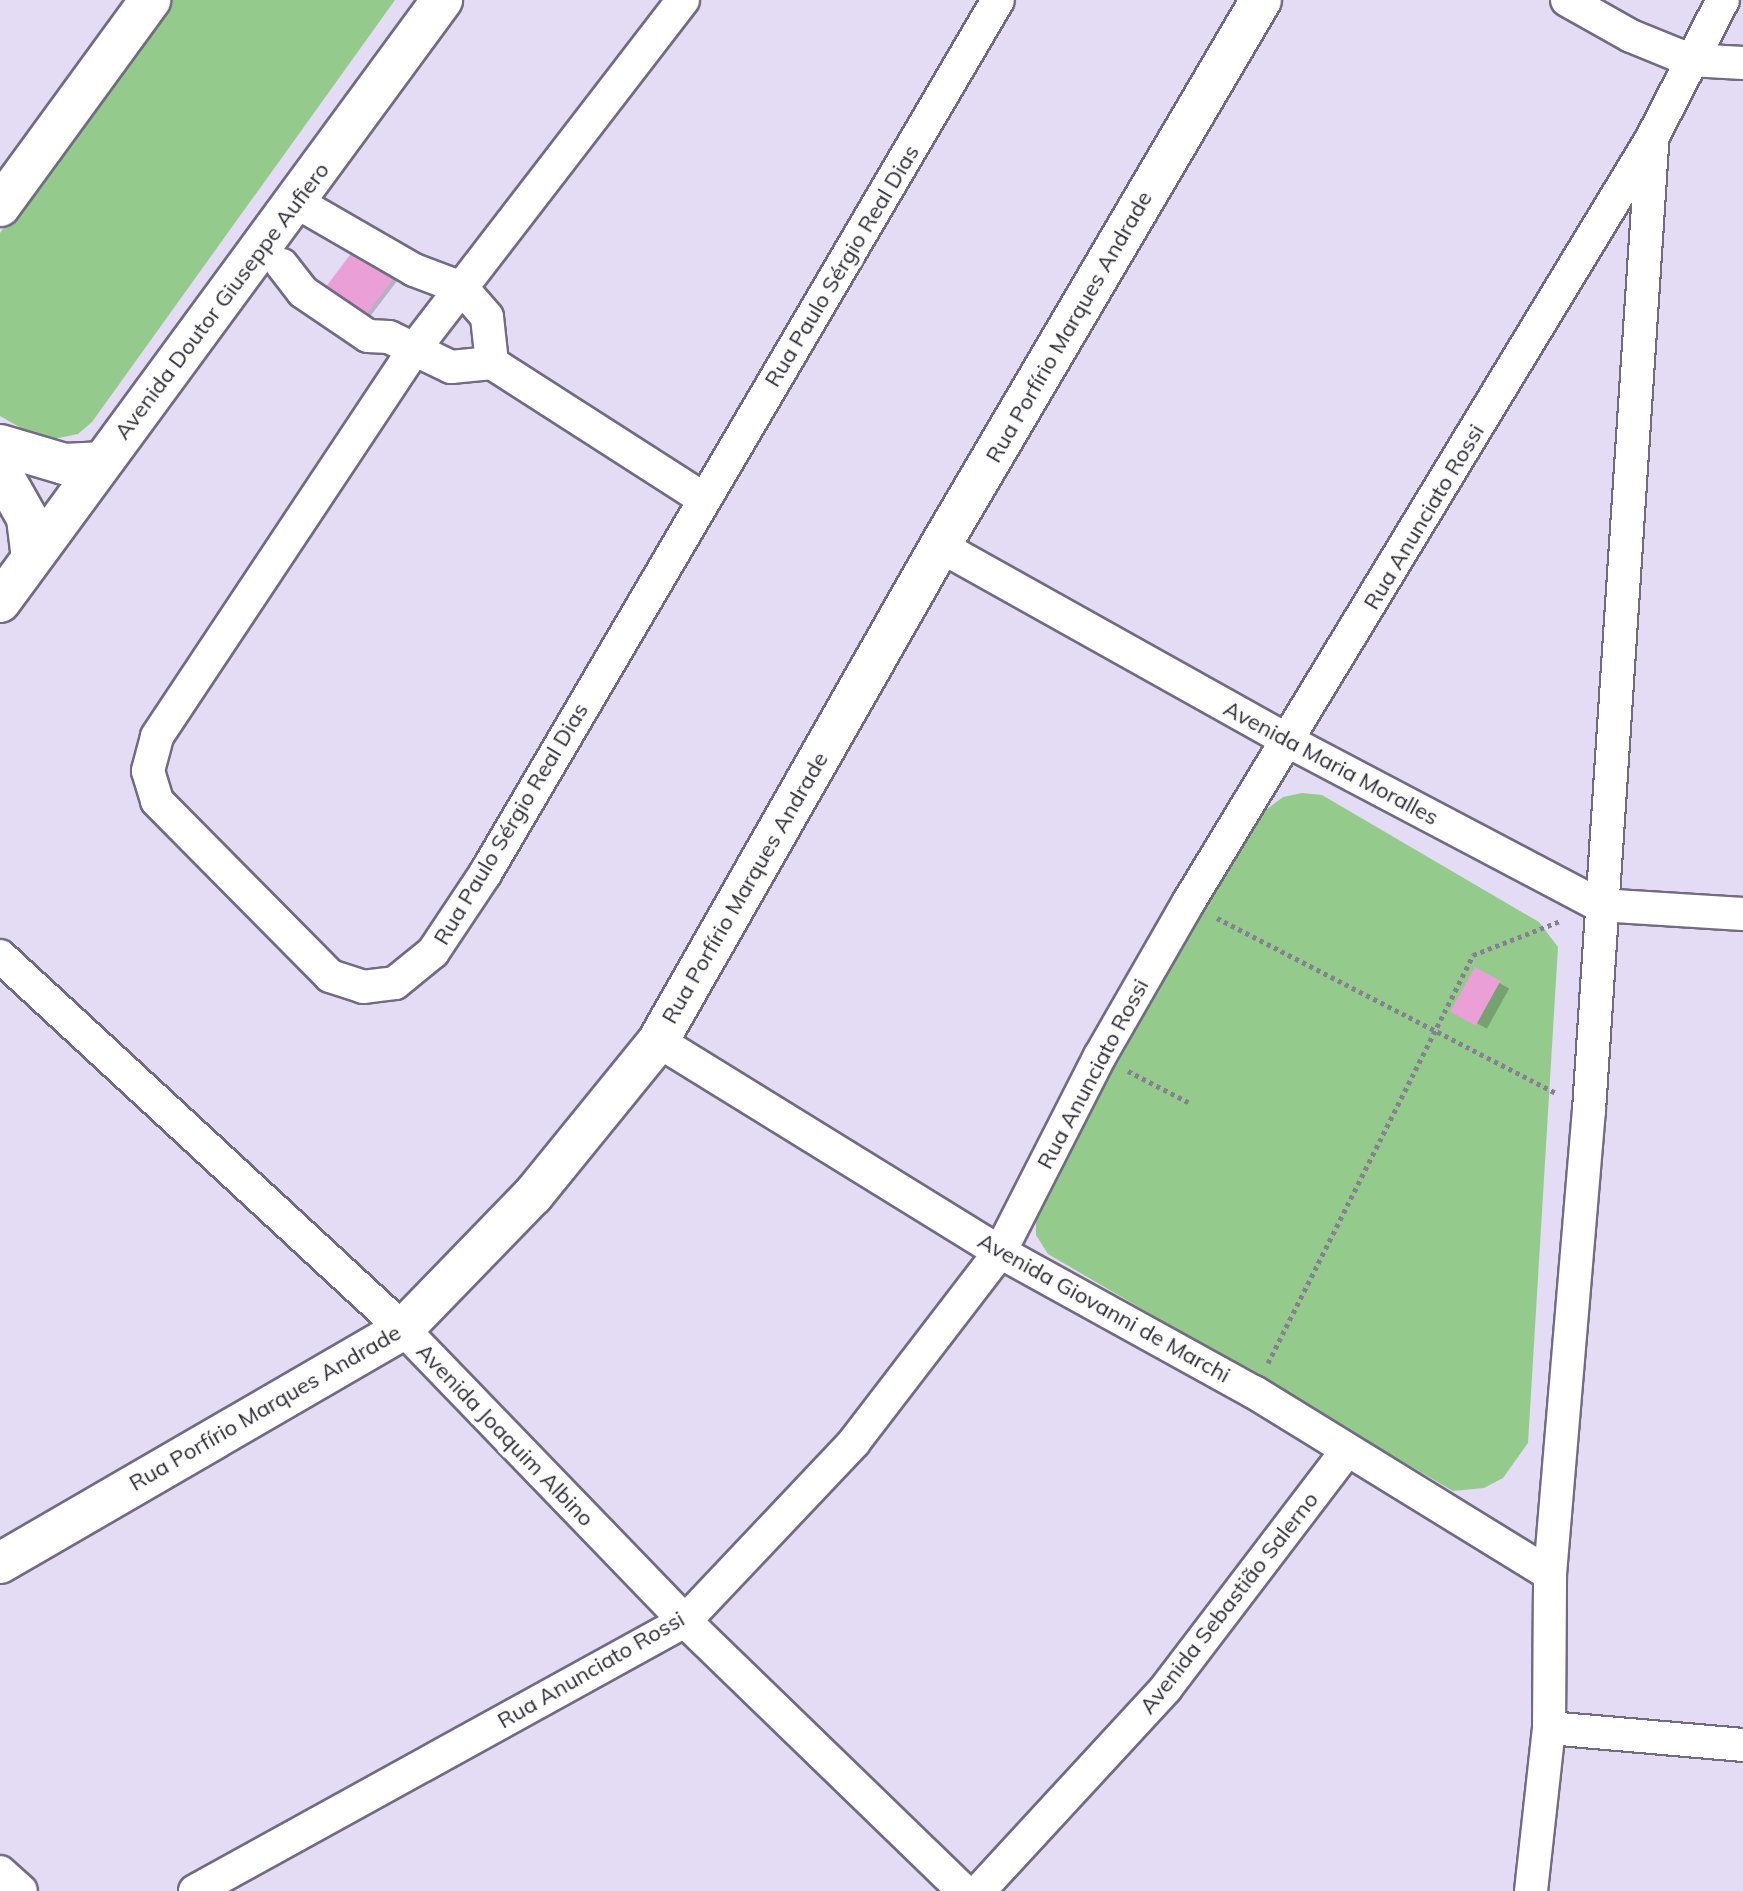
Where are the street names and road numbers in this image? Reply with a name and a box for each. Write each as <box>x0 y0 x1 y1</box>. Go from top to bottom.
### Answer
street label: Rua Paulo Sérgio Real Dias <box>759 140 925 392</box>
street label: Avenida Doutor Giuseppe Aufiero <box>109 157 335 445</box>
street label: Rua Porfírio Marques Andrade <box>980 187 1158 467</box>
street label: Rua Anunciato Rossi <box>1358 420 1490 614</box>
street label: Avenida Maria Moralles <box>1219 695 1443 831</box>
street label: Rua Paulo Sérgio Real Dias <box>428 698 594 950</box>
street label: Rua Porfírio Marques Andrade <box>656 748 834 1028</box>
street label: Rua Anunciato Rossi <box>1032 975 1154 1173</box>
street label: Avenida Giovanni de Marchi <box>973 1228 1235 1388</box>
street label: Rua Porfírio Marques Andrade <box>125 1319 405 1497</box>
street label: Avenida Joaquim Albino <box>411 1338 599 1532</box>
street label: Avenida Sebastião Salerno <box>1134 1487 1324 1719</box>
street label: Rua Anunciato Rossi <box>493 1606 689 1734</box>

